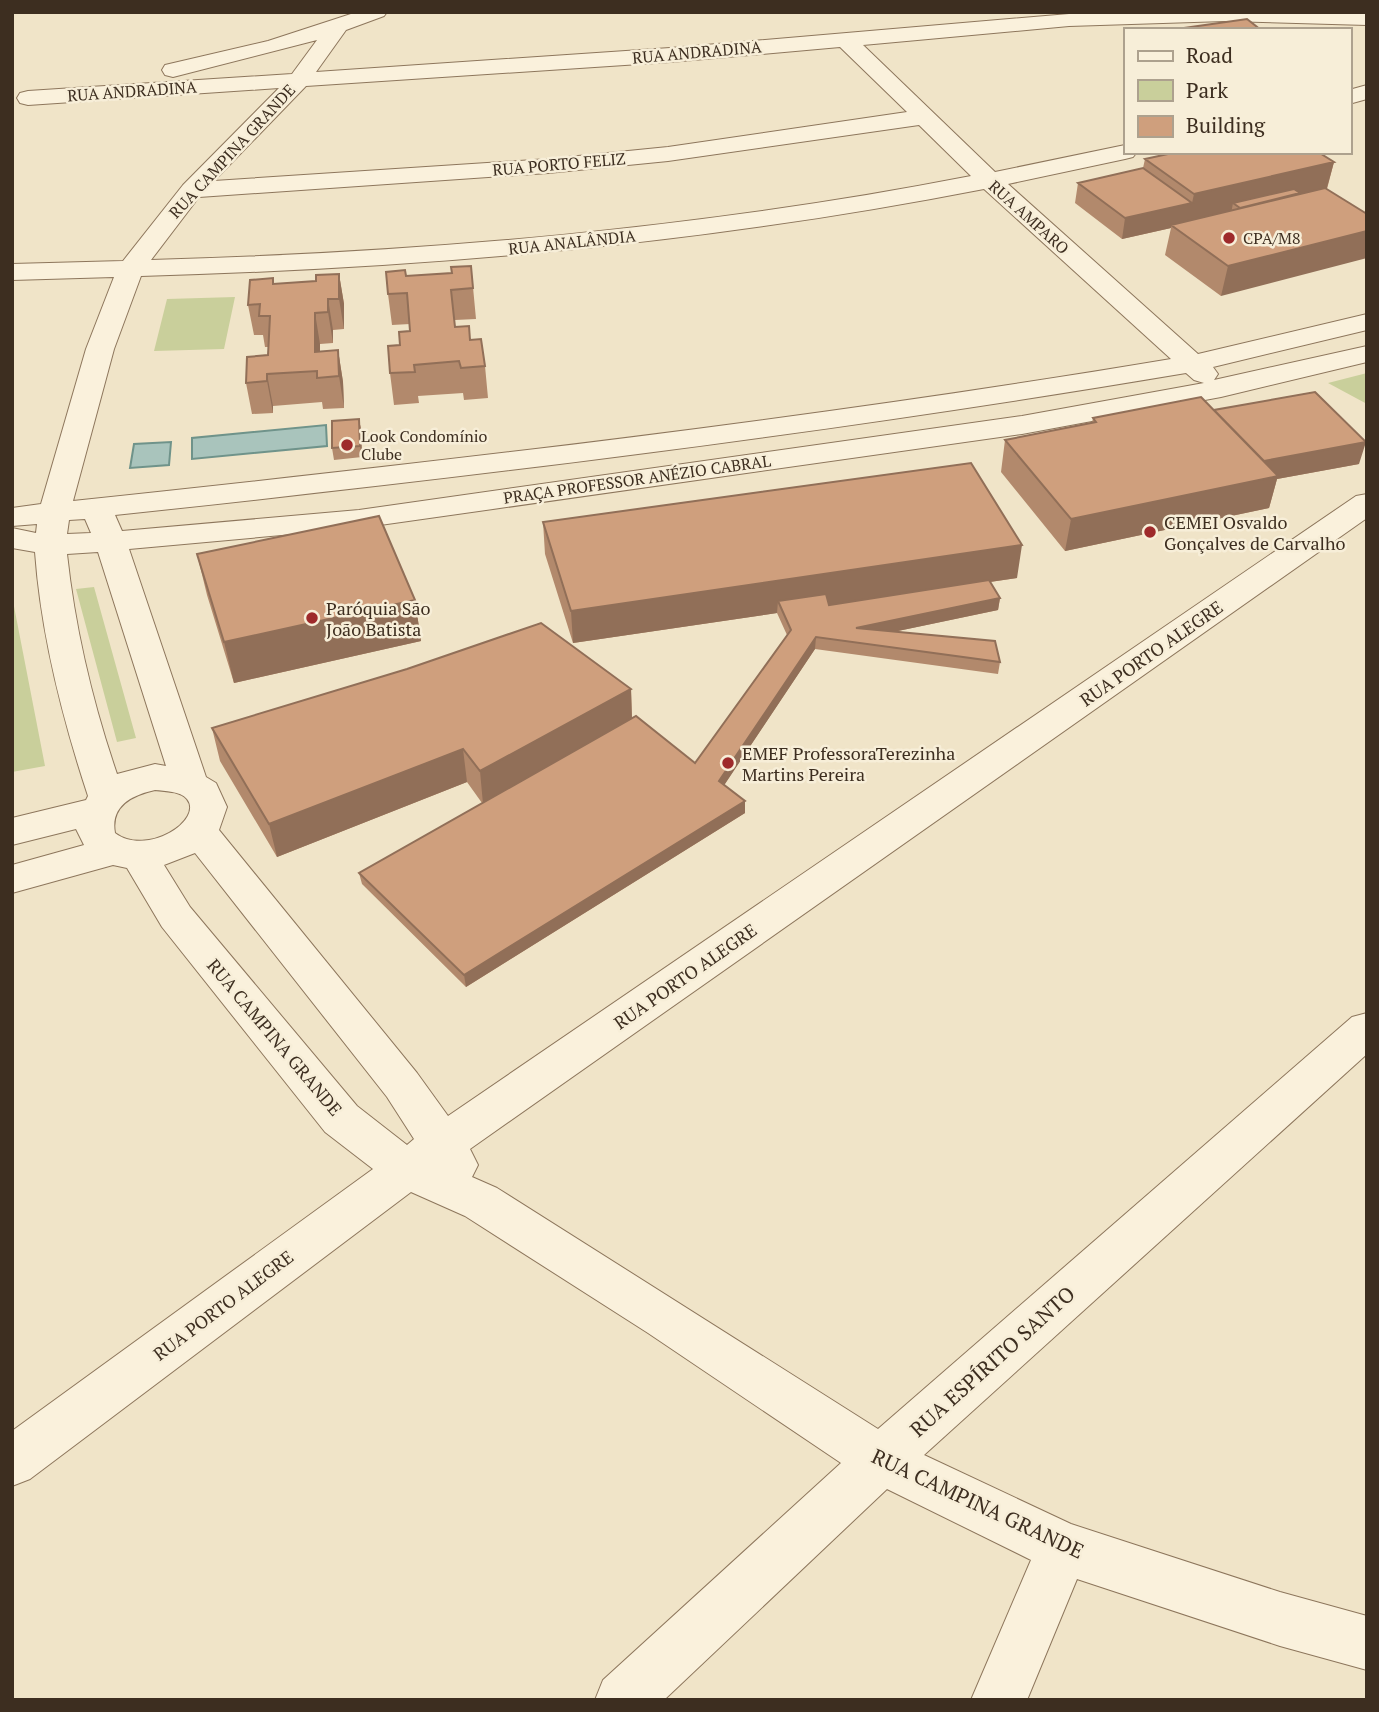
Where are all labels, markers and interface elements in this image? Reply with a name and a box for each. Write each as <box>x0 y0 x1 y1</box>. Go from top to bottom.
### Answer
legend <box>1124 28 1351 154</box>
street label: RUA ANDRADINA <box>631 35 763 69</box>
text: Road <box>1186 41 1233 69</box>
street label: RUA ANDRADINA <box>66 75 198 107</box>
text: Park <box>1186 76 1228 104</box>
street label: RUA CAMPINA GRANDE <box>164 79 300 223</box>
text: Building <box>1186 111 1266 139</box>
street label: RUA PORTO FELIZ <box>492 147 627 181</box>
street label: RUA AMPARO <box>984 175 1074 259</box>
street label: RUA ANALÂNDIA <box>507 224 637 260</box>
place label: CPA/M8 <box>1243 227 1301 249</box>
marker: CPA/M8 <box>1221 230 1237 246</box>
place label: Look Condomínio Clube <box>361 425 488 465</box>
marker: Look Condomínio Clube <box>339 437 355 453</box>
street label: PRAÇA PROFESSOR ANÉZIO CABRAL <box>502 449 772 509</box>
place label: CEMEI Osvaldo Gonçalves de Carvalho <box>1164 510 1345 555</box>
marker: CEMEI Osvaldo Gonçalves de Carvalho <box>1142 524 1158 540</box>
street label: RUA PORTO ALEGRE <box>1075 595 1227 711</box>
place label: Paróquia São João Batista <box>326 596 430 641</box>
marker: Paróquia São João Batista <box>304 610 320 626</box>
place label: EMEF ProfessoraTerezinha Martins Pereira <box>742 741 955 786</box>
marker: EMEF ProfessoraTerezinha Martins Pereira <box>720 755 736 771</box>
street label: RUA PORTO ALEGRE <box>609 918 761 1034</box>
street label: RUA CAMPINA GRANDE <box>202 953 348 1121</box>
street label: RUA PORTO ALEGRE <box>148 1244 298 1366</box>
street label: RUA ESPÍRITO SANTO <box>904 1279 1080 1443</box>
street label: RUA CAMPINA GRANDE <box>867 1441 1089 1565</box>

